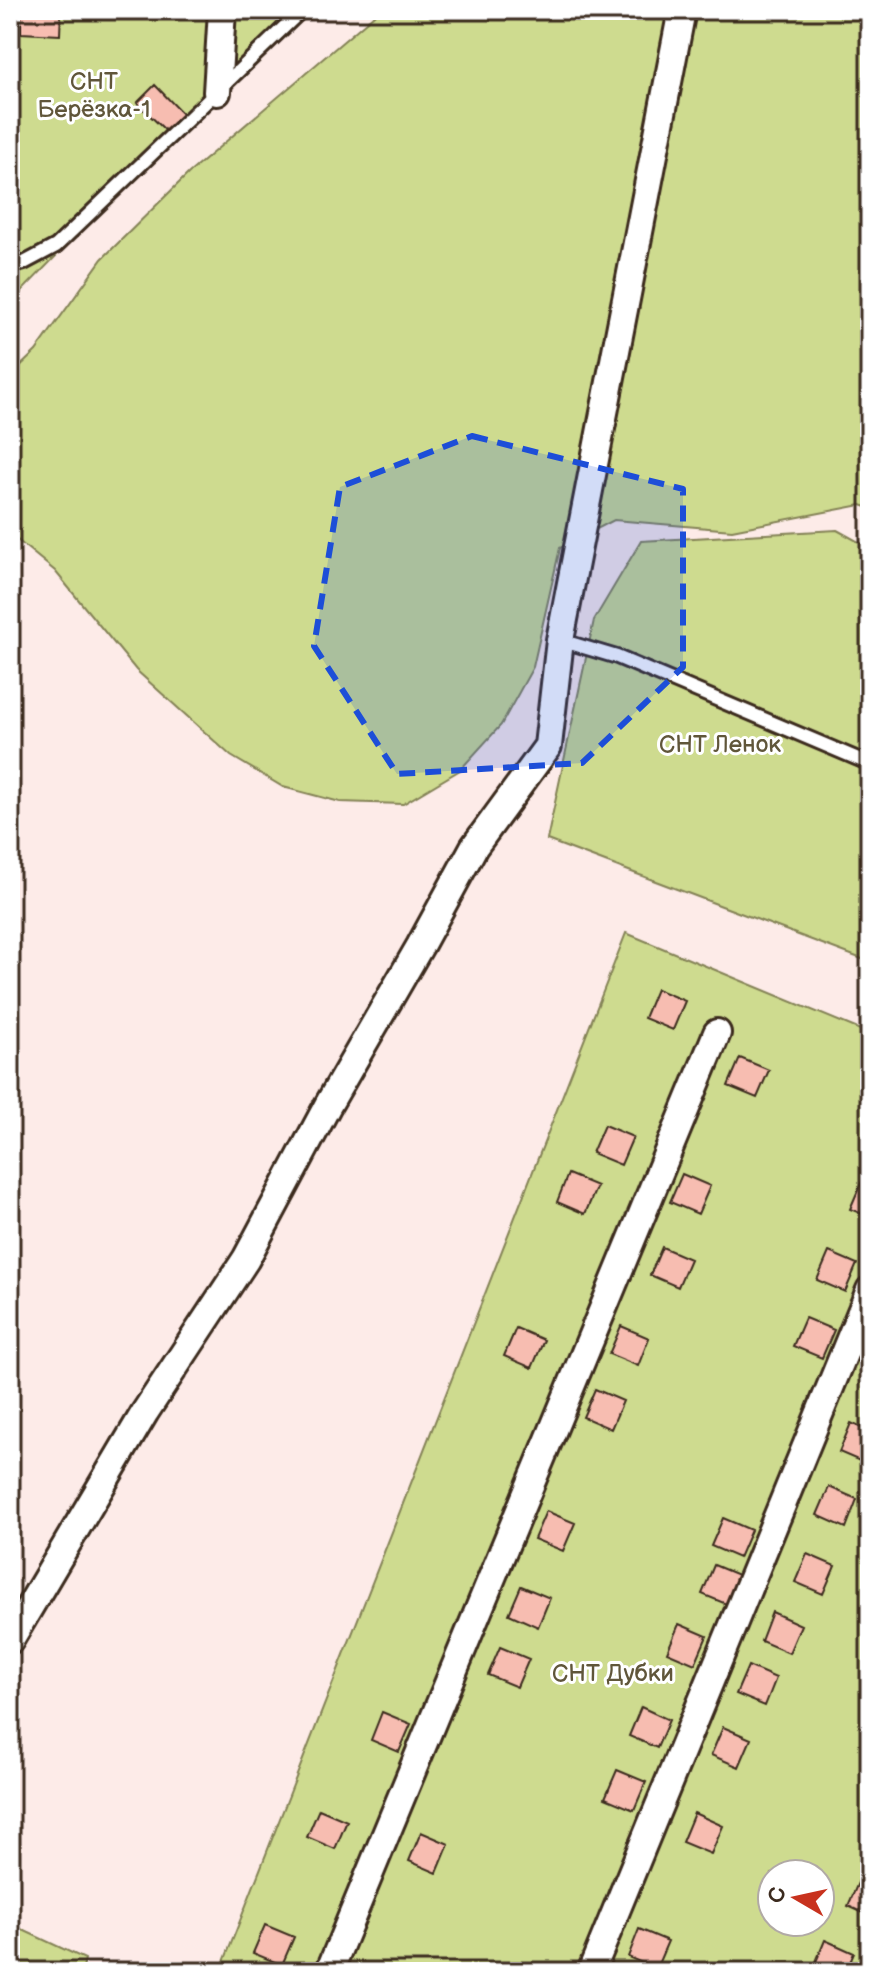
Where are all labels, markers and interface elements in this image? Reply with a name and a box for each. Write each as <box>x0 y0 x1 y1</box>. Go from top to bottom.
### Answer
park label: СНТ Берёзка-1 <box>38 67 150 124</box>
park label: СНТ Ленок <box>659 730 781 759</box>
park label: СНТ Дубки <box>552 1659 674 1688</box>
north arrow <box>756 1858 836 1938</box>
text: С <box>763 1885 792 1905</box>

